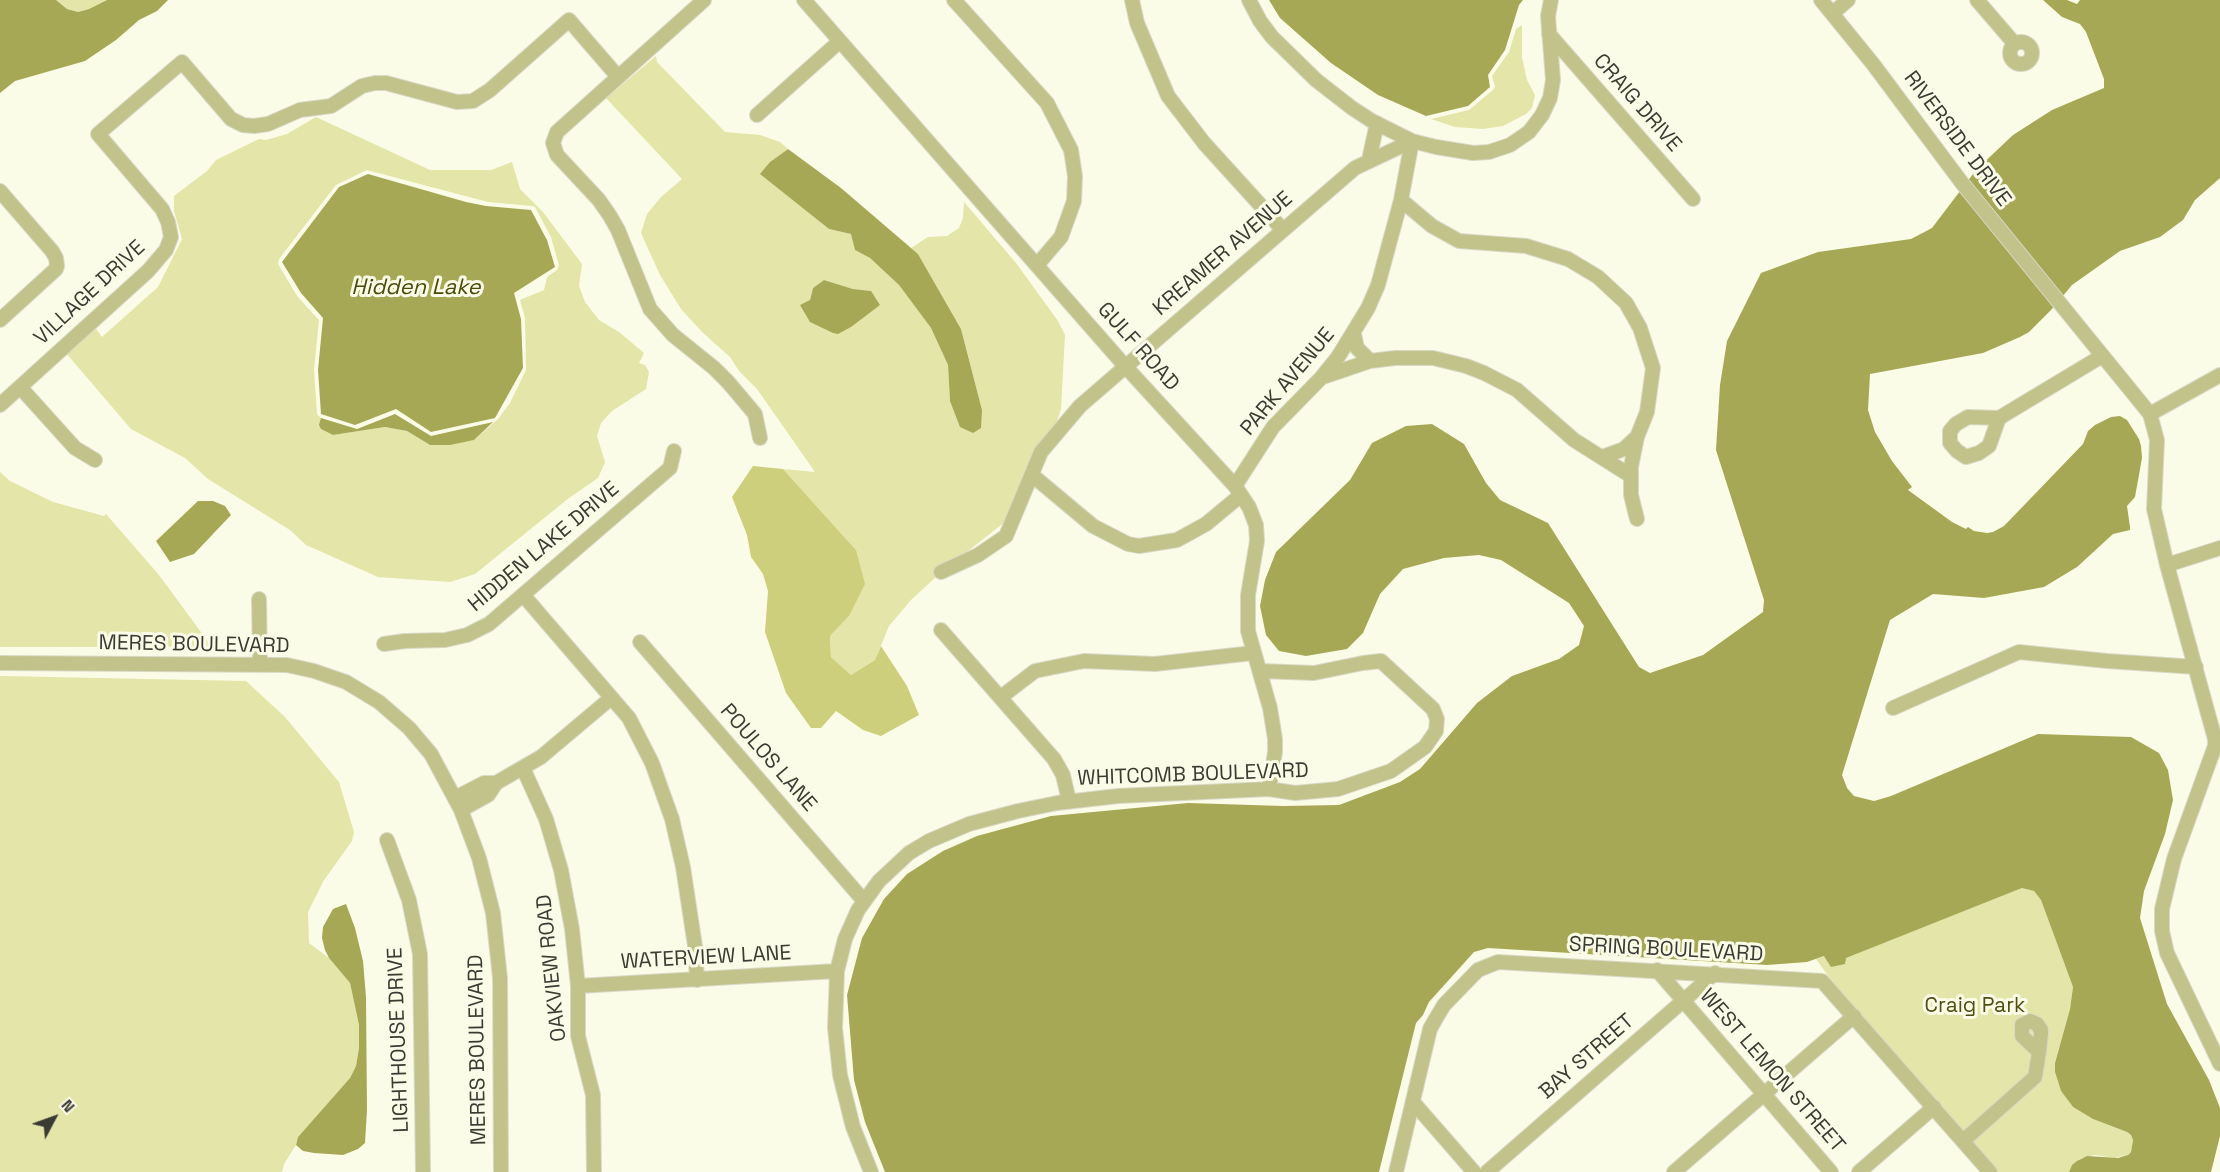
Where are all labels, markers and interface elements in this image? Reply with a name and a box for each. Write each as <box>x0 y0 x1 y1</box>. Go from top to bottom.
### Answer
street label: CRAIG DRIVE <box>1588 49 1686 157</box>
street label: RIVERSIDE DRIVE <box>1898 66 2016 212</box>
street label: KREAMER AVENUE <box>1148 187 1298 321</box>
street label: VILLAGE DRIVE <box>29 235 151 351</box>
water label: Hidden Lake <box>351 275 481 301</box>
street label: GULF ROAD <box>1092 298 1184 396</box>
street label: PARK AVENUE <box>1236 323 1340 441</box>
street label: HIDDEN LAKE DRIVE <box>463 477 625 617</box>
street label: MERES BOULEVARD <box>98 631 290 659</box>
street label: POULOS LANE <box>714 699 822 817</box>
street label: WHITCOMB BOULEVARD <box>1077 758 1309 792</box>
street label: OAKVIEW ROAD <box>532 893 572 1043</box>
street label: SPRING BOULEVARD <box>1568 932 1764 968</box>
street label: WATERVIEW LANE <box>620 941 792 975</box>
street label: LIGHTHOUSE DRIVE <box>383 947 415 1133</box>
street label: MERES BOULEVARD <box>464 954 492 1146</box>
street label: WEST LEMON STREET <box>1694 984 1850 1158</box>
park label: Craig Park <box>1925 993 2025 1019</box>
street label: BAY STREET <box>1534 1009 1640 1105</box>
north arrow <box>24 1088 84 1148</box>
text: N <box>57 1095 79 1117</box>

